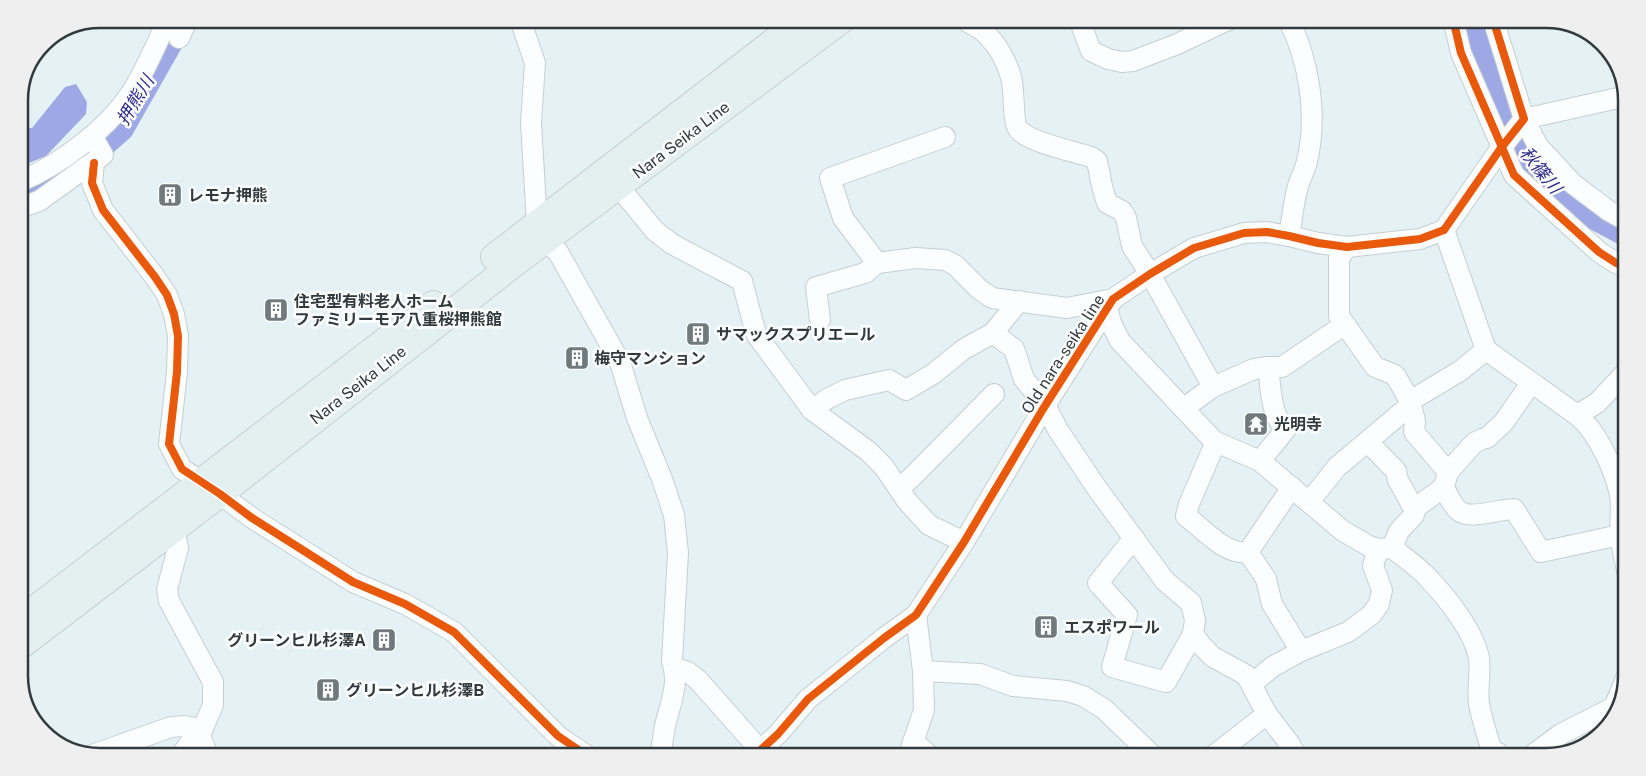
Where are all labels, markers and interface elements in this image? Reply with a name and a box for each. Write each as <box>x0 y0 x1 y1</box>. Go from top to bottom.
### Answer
water label: 押熊川 <box>112 70 159 129</box>
street label: Nara Seika Line <box>629 97 733 183</box>
water label: 秋篠川 <box>1516 142 1567 199</box>
building icon: レモナ押熊 <box>157 182 183 208</box>
place label: レモナ押熊 <box>188 186 268 205</box>
street label: Old nara-seika line <box>1017 291 1109 417</box>
place label: 住宅型有料老人ホーム ファミリーモア八重桜押熊館 <box>293 292 502 329</box>
building icon: 住宅型有料老人ホーム ファミリーモア八重桜押熊館 <box>263 297 289 323</box>
building icon: サマックスプリエール <box>685 321 711 347</box>
place label: サマックスプリエール <box>716 325 876 344</box>
street label: Nara Seika Line <box>306 342 410 428</box>
building icon: 梅守マンション <box>564 345 590 371</box>
place label: 梅守マンション <box>594 349 706 368</box>
temple icon: 光明寺 <box>1243 411 1269 437</box>
place label: 光明寺 <box>1274 415 1322 434</box>
building icon: エスポワール <box>1033 614 1059 640</box>
place label: エスポワール <box>1064 618 1160 637</box>
building icon: グリーンヒル杉澤A <box>371 627 397 653</box>
place label: グリーンヒル杉澤A <box>227 631 366 650</box>
building icon: グリーンヒル杉澤B <box>315 677 341 703</box>
place label: グリーンヒル杉澤B <box>346 681 484 700</box>

